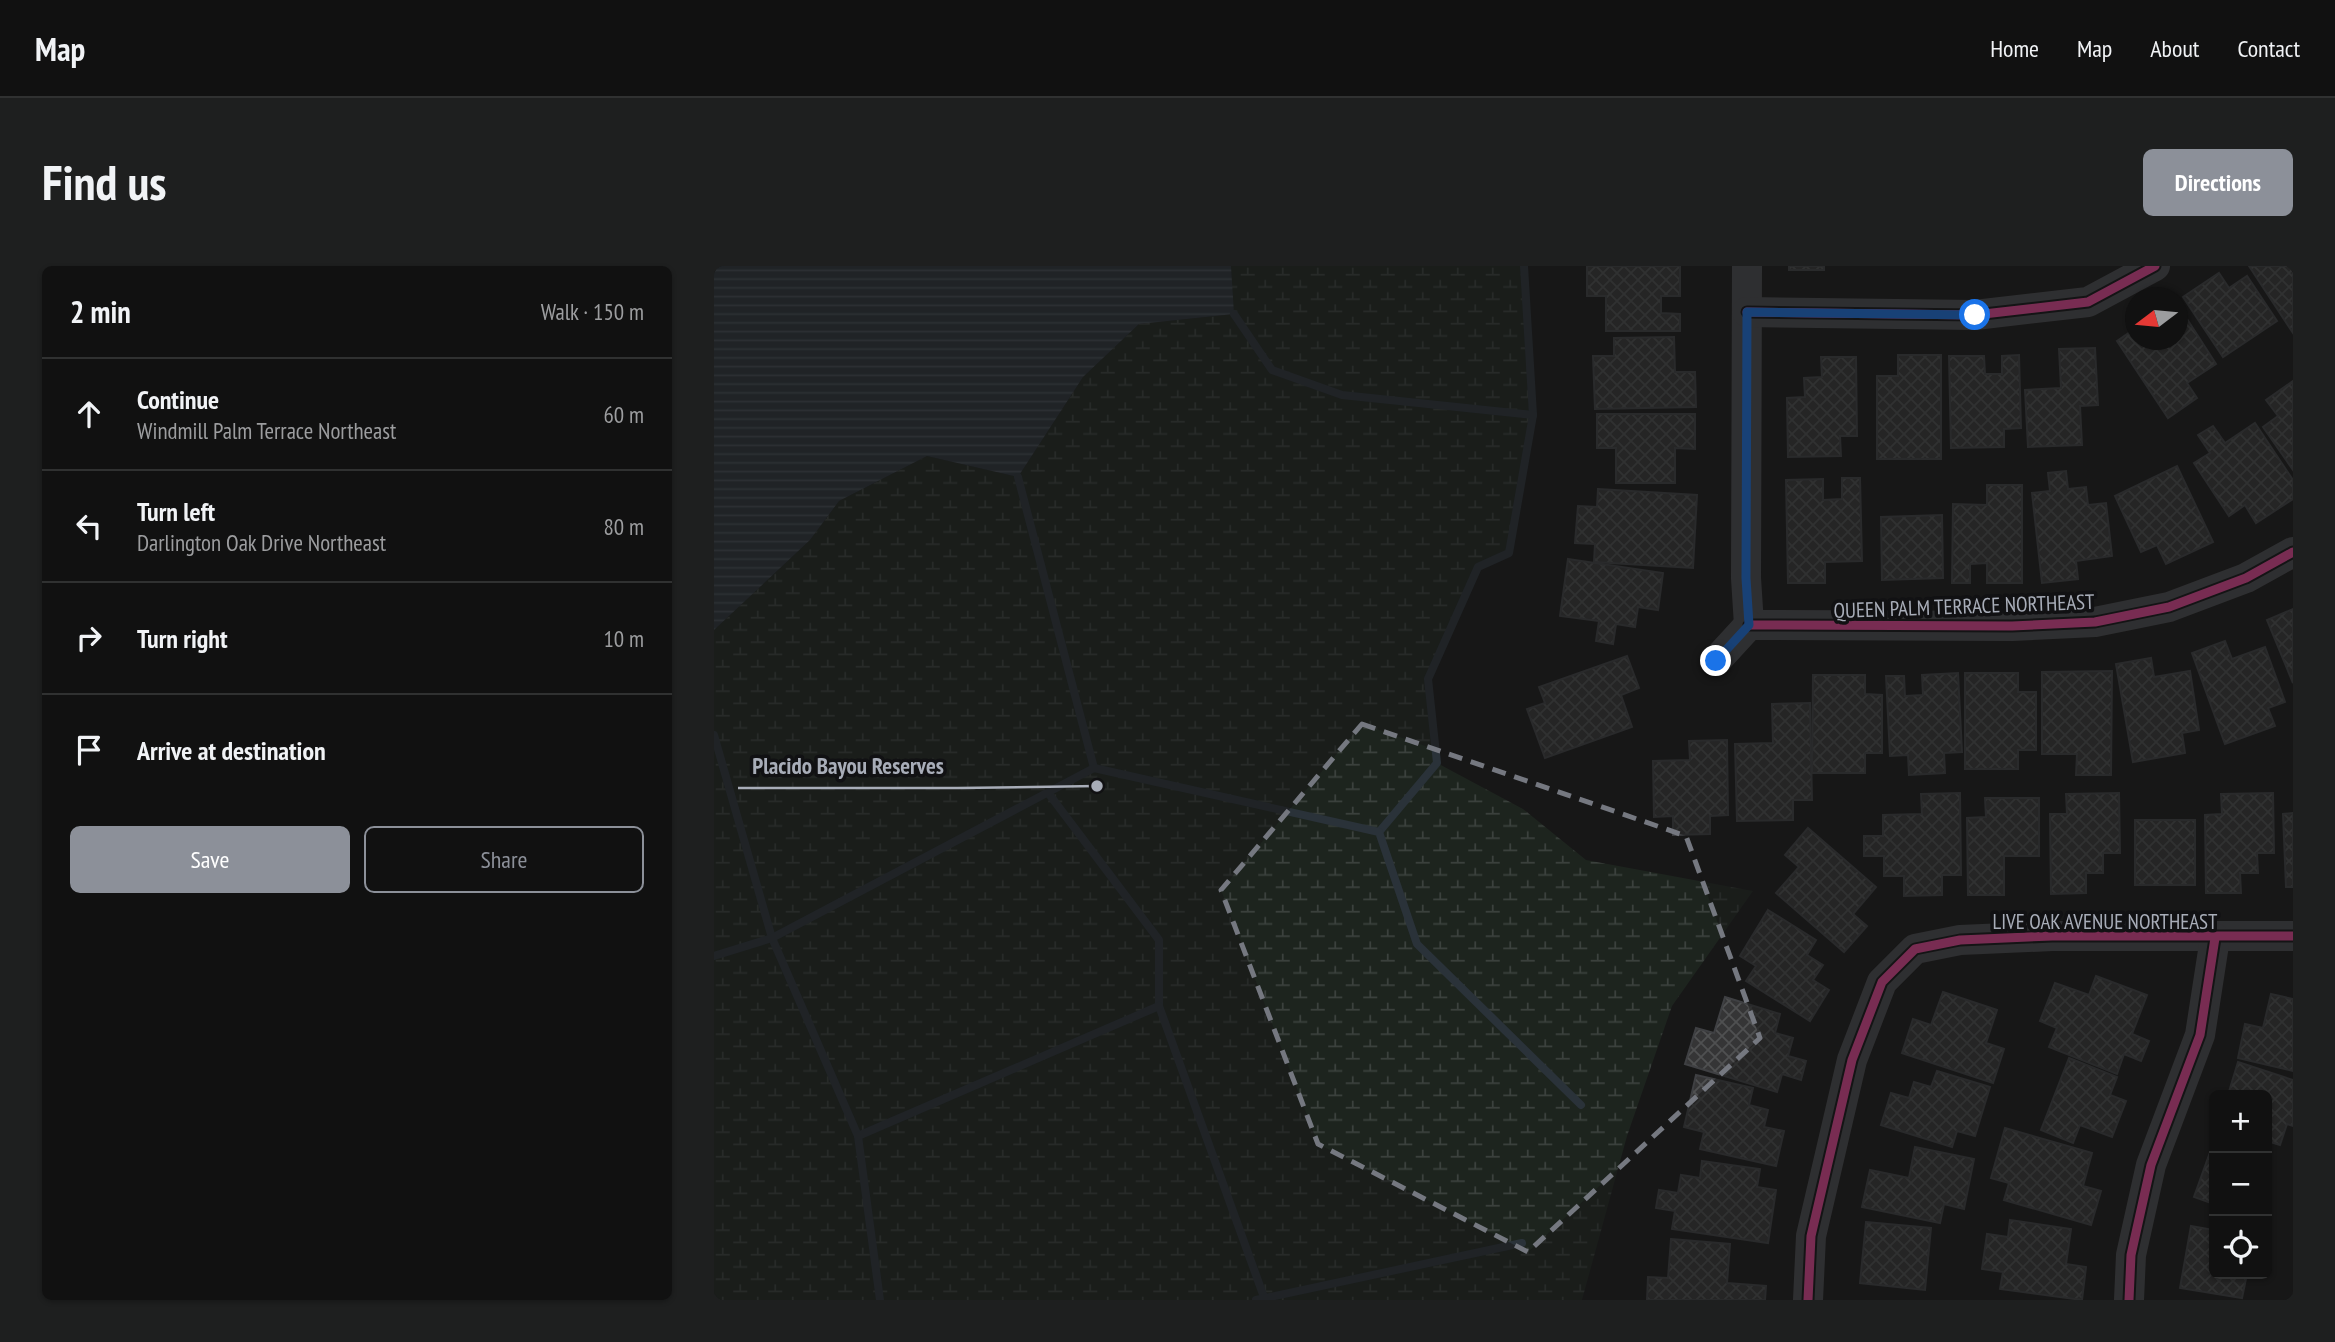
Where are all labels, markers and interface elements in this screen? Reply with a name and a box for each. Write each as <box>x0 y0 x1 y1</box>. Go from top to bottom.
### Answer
text: Map <box>35 27 85 70</box>
text: Home <box>1990 33 2039 64</box>
text: Map <box>2077 33 2112 64</box>
text: About <box>2150 33 2199 64</box>
text: Contact <box>2237 33 2300 64</box>
button: Directions <box>2143 149 2293 216</box>
text: Find us <box>42 150 166 214</box>
north arrow <box>2125 287 2188 350</box>
text: 2 min <box>70 292 131 331</box>
text: Walk · 150 m <box>541 297 644 326</box>
route start <box>1959 299 1990 330</box>
text: Continue <box>137 383 219 416</box>
icon: ahead <box>70 395 108 433</box>
text: 60 m <box>603 400 644 429</box>
text: Windmill Palm Terrace Northeast <box>137 416 396 445</box>
text: Turn left <box>137 495 215 528</box>
icon: left <box>70 507 108 545</box>
text: 80 m <box>603 512 644 541</box>
text: Darlington Oak Drive Northeast <box>137 528 386 557</box>
street label: QUEEN PALM TERRACE NORTHEAST <box>1833 588 2096 624</box>
icon: right <box>70 619 108 657</box>
text: Turn right <box>137 622 228 655</box>
text: 10 m <box>603 624 644 653</box>
route end <box>1700 645 1731 676</box>
icon: arrive <box>70 731 108 769</box>
text: Arrive at destination <box>137 734 326 767</box>
callout: Placido Bayou Reserves <box>738 744 958 788</box>
text: Placido Bayou Reserves <box>752 751 944 780</box>
button: Save <box>70 826 350 893</box>
button: Share <box>364 826 644 893</box>
street label: LIVE OAK AVENUE NORTHEAST <box>1993 908 2218 935</box>
map controls <box>2209 1090 2272 1279</box>
button: + <box>2209 1090 2272 1153</box>
button: − <box>2209 1153 2272 1216</box>
button: locate <box>2209 1216 2272 1279</box>

